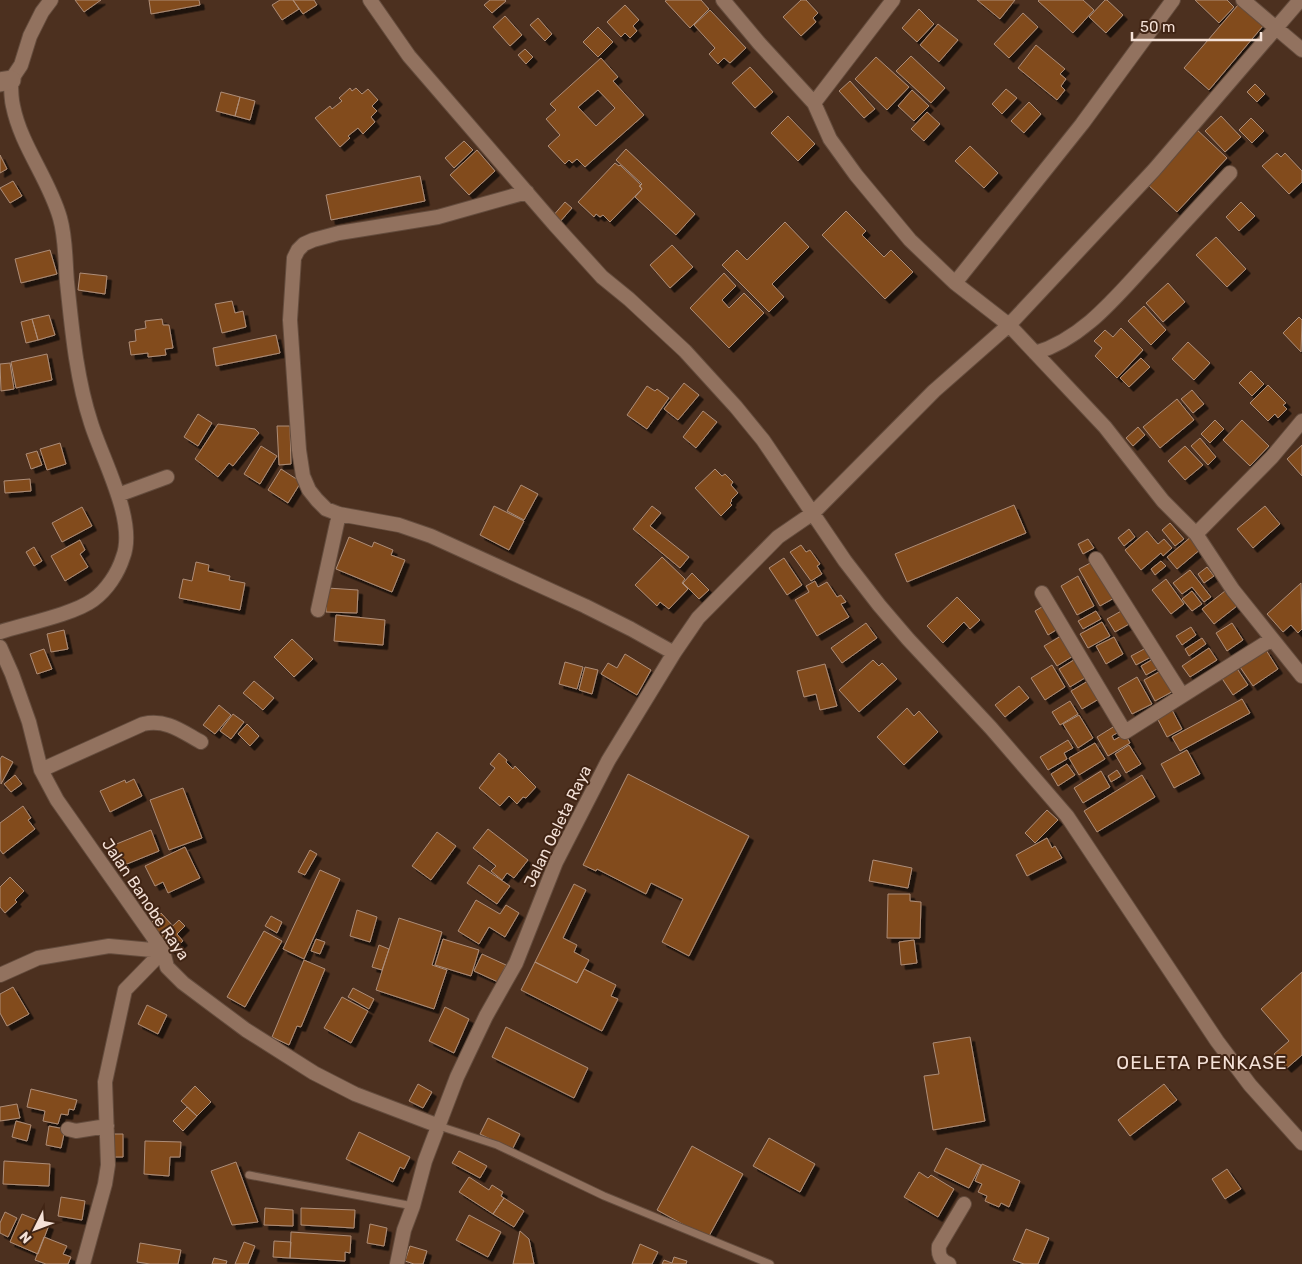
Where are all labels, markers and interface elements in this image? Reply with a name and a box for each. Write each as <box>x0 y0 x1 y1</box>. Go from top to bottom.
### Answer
scale bar <box>1132 10 1261 42</box>
text: 50 m <box>1140 18 1175 36</box>
street label: Jalan Oeleta Raya <box>520 762 595 890</box>
street label: Jalan Banobe Raya <box>98 835 193 964</box>
district label: OELETA PENKASE <box>1116 1051 1288 1074</box>
north arrow <box>10 1204 60 1254</box>
text: N <box>16 1228 35 1247</box>

